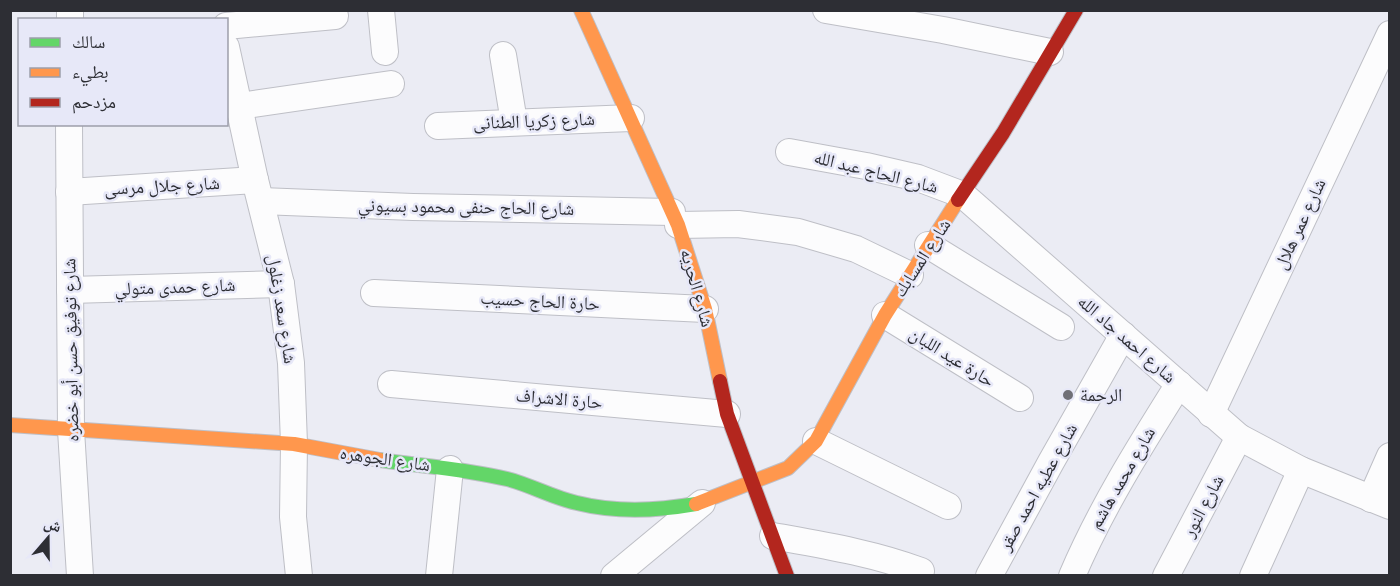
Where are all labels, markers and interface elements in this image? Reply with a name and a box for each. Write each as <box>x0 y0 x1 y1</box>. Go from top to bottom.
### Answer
legend <box>18 18 228 126</box>
text: سالك <box>72 31 105 52</box>
text: بطيء <box>72 61 109 87</box>
text: مزدحم <box>72 91 116 114</box>
street label: شارع زكريا الطنانى <box>473 108 595 134</box>
street label: شارع الحاج عبد الله <box>811 146 940 199</box>
street label: شارع جلال مرسى <box>104 172 220 200</box>
street label: شارع عمر هلال <box>1269 175 1331 273</box>
street label: شارع الحاج حنفى محمود بسيوني <box>358 194 574 223</box>
street label: شارع المسابك <box>889 215 955 301</box>
street label: شارع الحريه <box>675 246 719 330</box>
street label: شارع سعد زغلول <box>263 253 301 365</box>
street label: شارع توفيق حسن أبو خضره <box>58 258 84 442</box>
street label: شارع حمدى متولي <box>114 274 236 304</box>
street label: حارة الحاج حسيب <box>480 287 600 316</box>
street label: شارع احمد جاد الله <box>1073 290 1181 388</box>
street label: حارة عيد اللبان <box>905 322 999 392</box>
street label: حارة الاشراف <box>515 384 603 413</box>
place label: الرحمة <box>1080 384 1122 405</box>
marker: الرحمة <box>1061 388 1075 402</box>
street label: شارع عطيه احمد صقر <box>993 419 1082 556</box>
street label: شارع محمد هاشم <box>1084 423 1161 533</box>
street label: شارع الجوهره <box>338 442 432 476</box>
street label: شارع النور <box>1177 471 1229 542</box>
north arrow <box>18 508 78 568</box>
text: ش <box>42 513 64 536</box>

